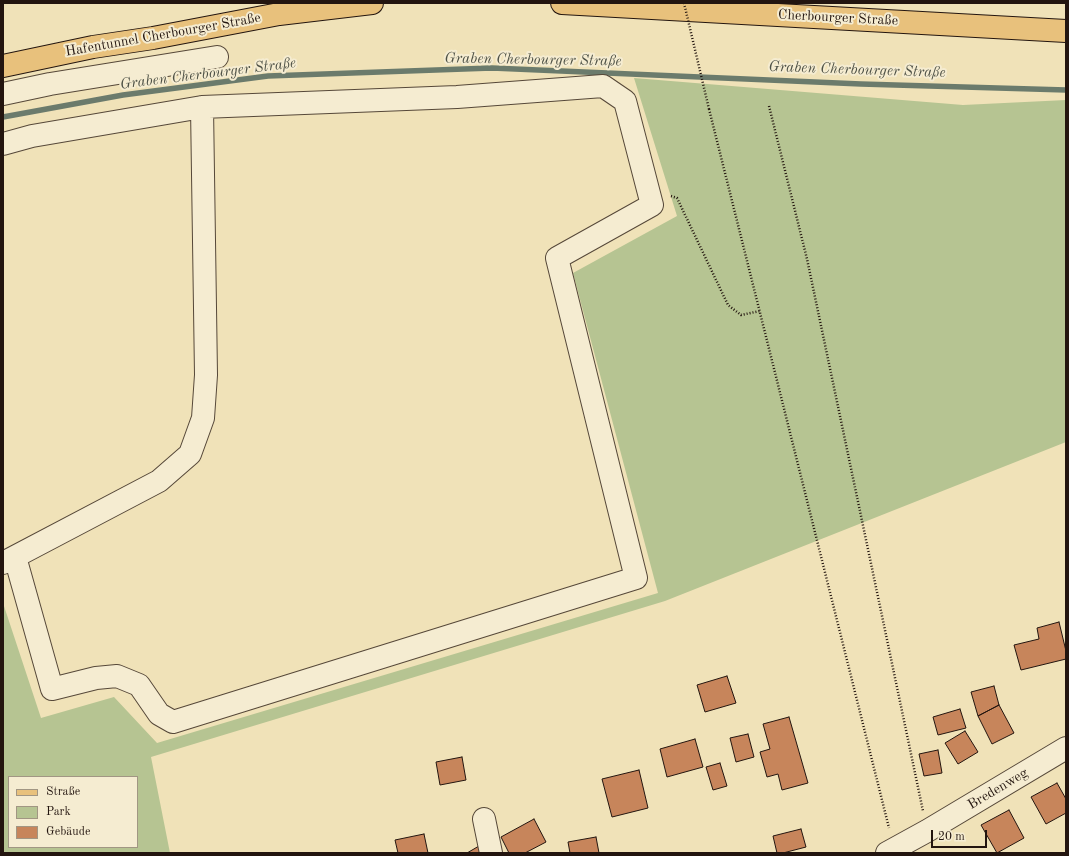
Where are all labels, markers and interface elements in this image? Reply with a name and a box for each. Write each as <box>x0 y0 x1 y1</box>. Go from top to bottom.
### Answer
street label: Cherbourger Straße <box>778 6 898 30</box>
street label: Hafentunnel Cherbourger Straße <box>64 10 262 60</box>
water label: Graben Cherbourger Straße <box>444 49 622 71</box>
water label: Graben Cherbourger Straße <box>119 54 297 94</box>
water label: Graben Cherbourger Straße <box>768 58 946 82</box>
street label: Bredenweg <box>965 764 1031 814</box>
legend <box>8 776 138 848</box>
text: Straße <box>46 786 80 798</box>
text: Park <box>46 806 71 818</box>
scale bar <box>933 822 989 848</box>
text: Gebäude <box>46 826 90 838</box>
text: 20 m <box>938 831 965 843</box>

